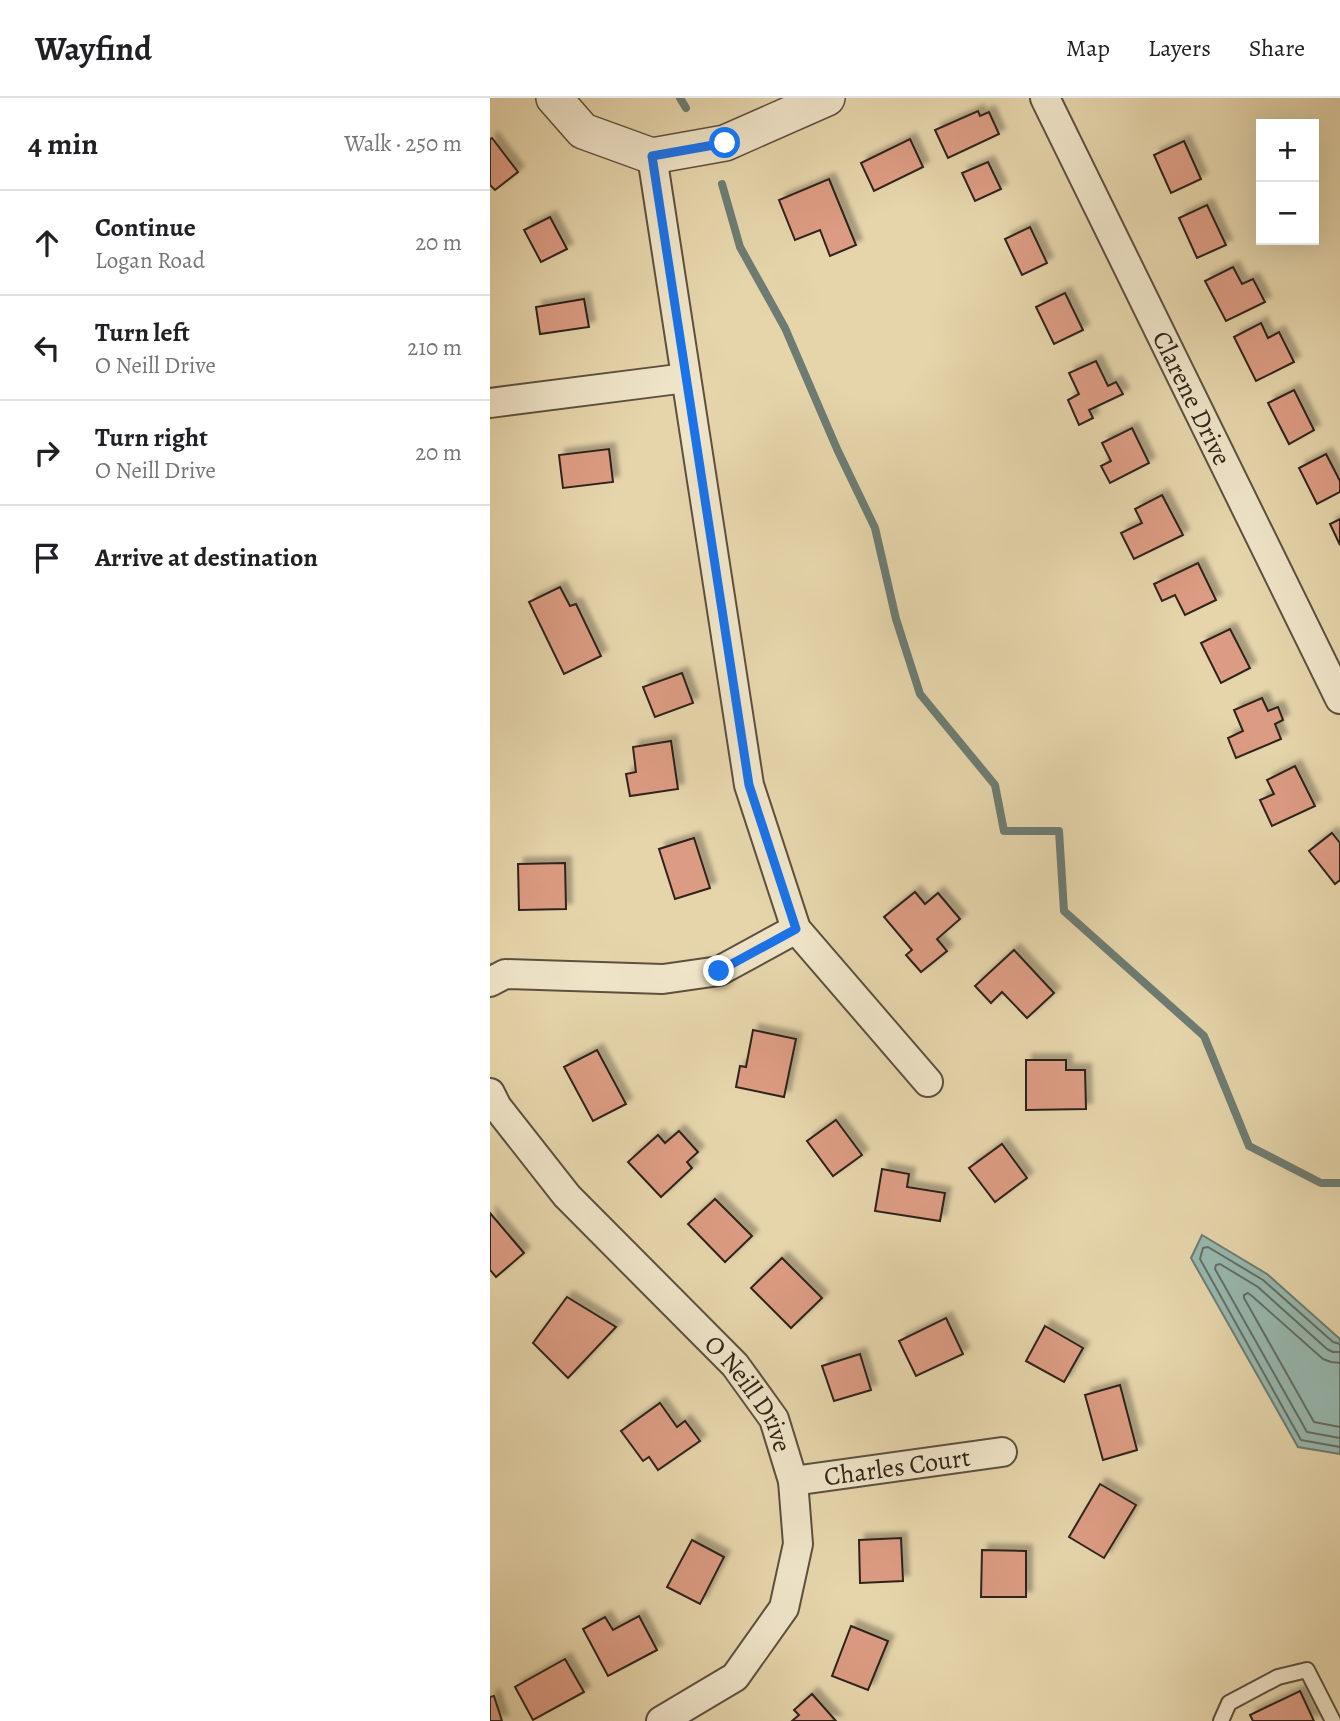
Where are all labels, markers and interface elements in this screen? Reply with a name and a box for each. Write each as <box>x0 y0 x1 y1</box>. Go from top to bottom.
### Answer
text: Wayfind <box>35 26 152 71</box>
text: Map <box>1066 32 1110 64</box>
text: Layers <box>1148 32 1211 64</box>
text: Share <box>1249 32 1305 64</box>
map controls <box>1256 119 1319 245</box>
button: + <box>1256 119 1319 182</box>
text: 4 min <box>28 124 98 164</box>
route start <box>709 127 740 158</box>
text: Walk · 250 m <box>344 128 462 159</box>
button: − <box>1256 182 1319 245</box>
text: Continue <box>95 210 196 245</box>
icon: ahead <box>28 224 66 262</box>
text: 20 m <box>415 227 462 258</box>
text: Logan Road <box>95 245 205 276</box>
text: Turn left <box>95 315 190 350</box>
street label: Clarene Drive <box>1144 325 1240 471</box>
icon: left <box>28 329 66 367</box>
text: 210 m <box>407 332 462 363</box>
text: O Neill Drive <box>95 350 216 381</box>
text: Turn right <box>95 420 208 455</box>
icon: right <box>28 434 66 472</box>
text: 20 m <box>415 437 462 468</box>
text: O Neill Drive <box>95 455 216 486</box>
icon: arrive <box>28 539 66 577</box>
text: Arrive at destination <box>95 540 318 575</box>
route end <box>703 955 734 986</box>
street label: O Neill Drive <box>697 1327 800 1456</box>
street label: Charles Court <box>822 1440 973 1495</box>

